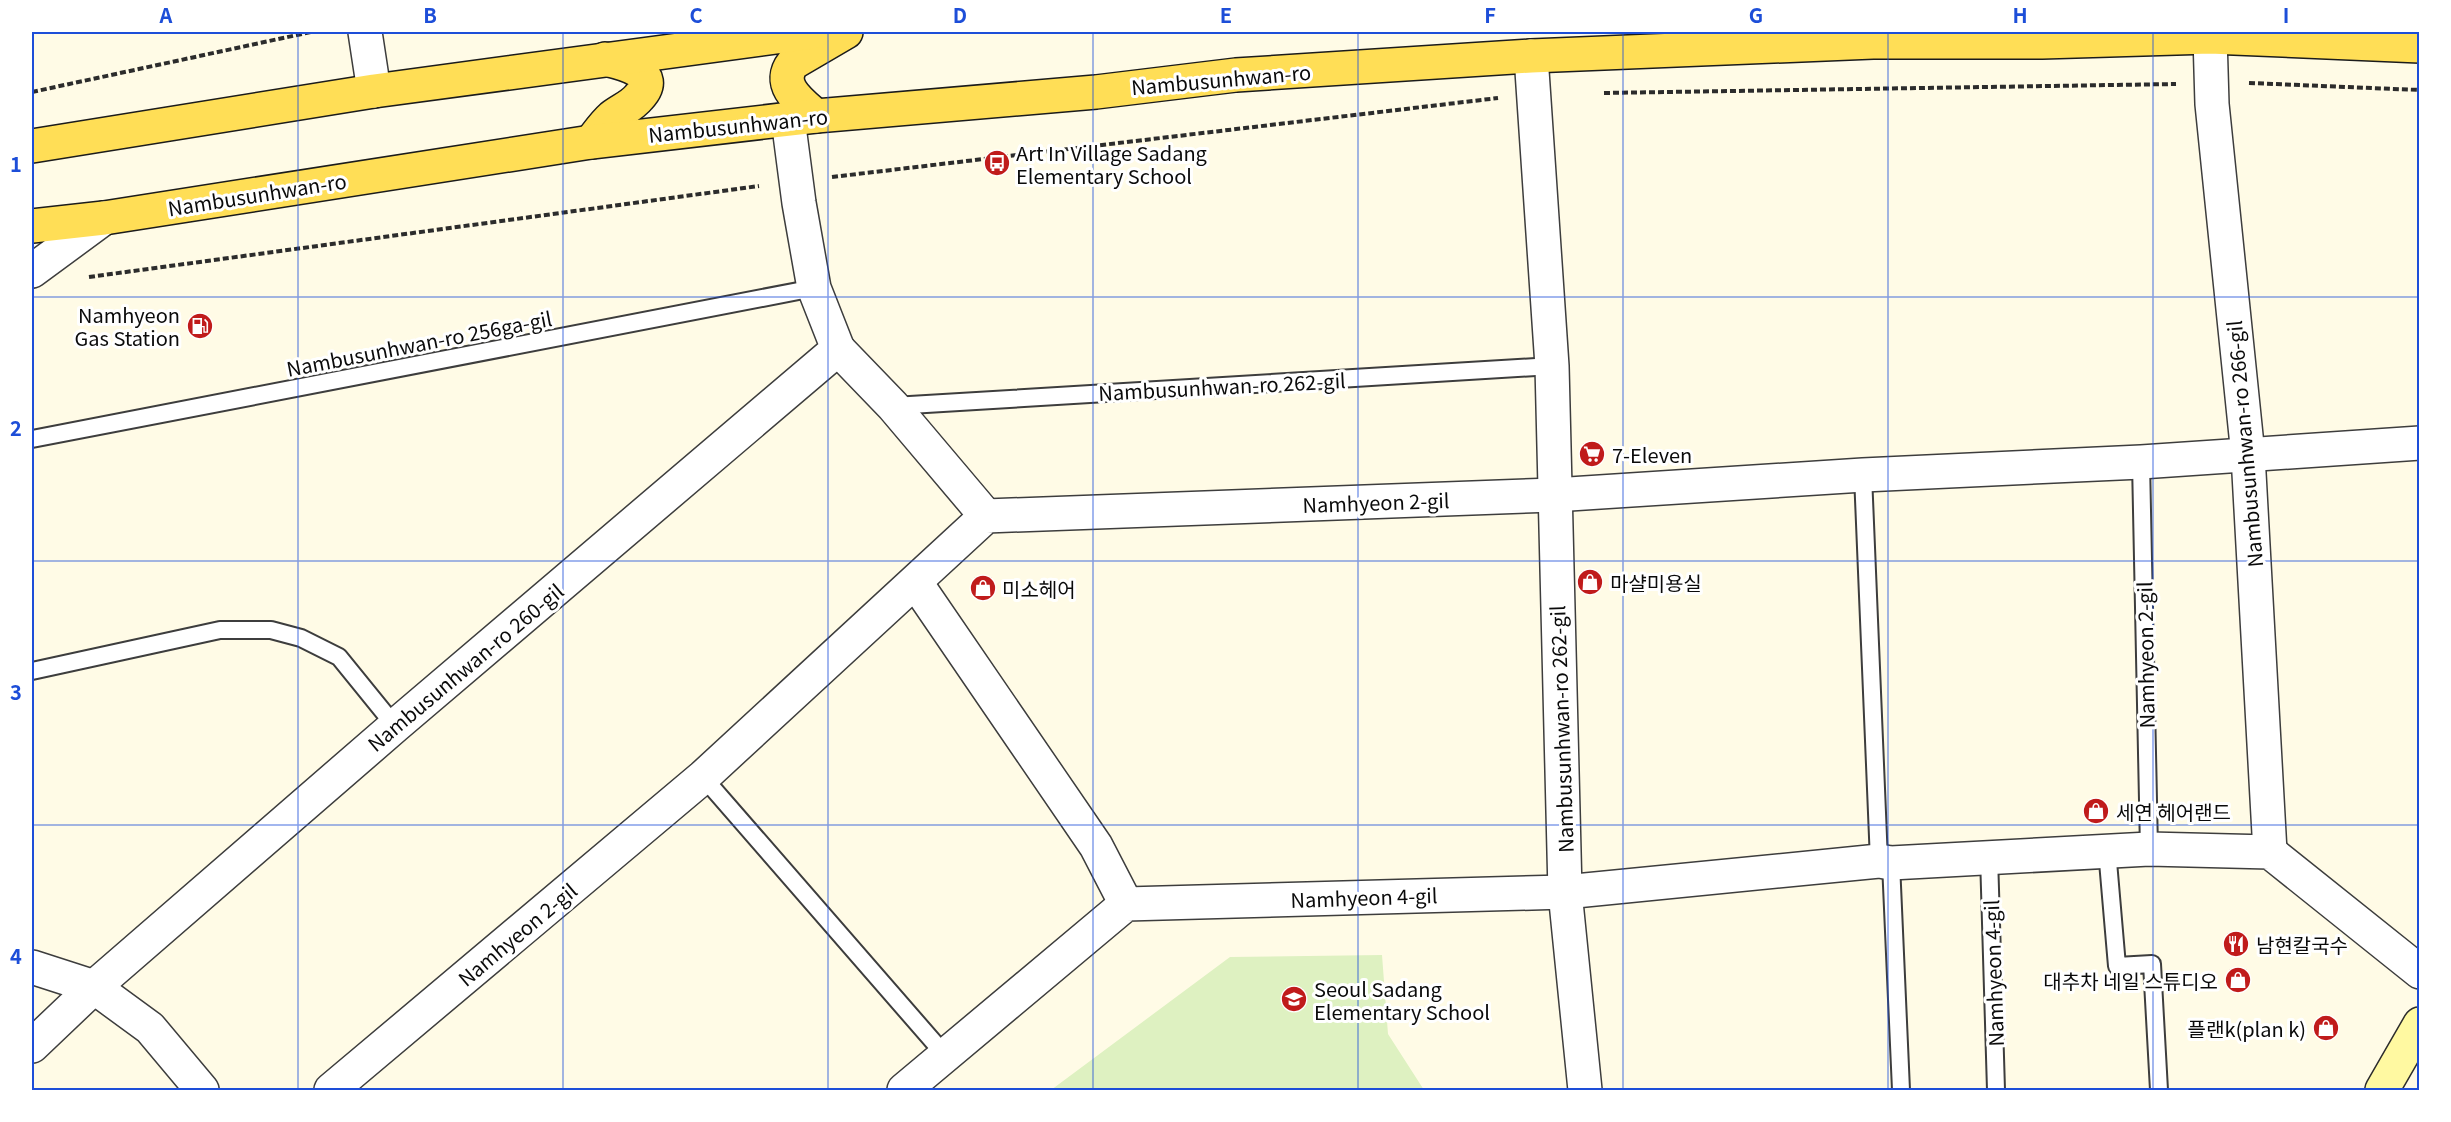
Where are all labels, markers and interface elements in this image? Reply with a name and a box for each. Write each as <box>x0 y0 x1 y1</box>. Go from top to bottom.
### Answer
text: A <box>159 0 173 29</box>
text: B <box>423 0 437 29</box>
text: C <box>689 0 703 29</box>
text: D <box>953 0 967 29</box>
text: E <box>1220 0 1232 29</box>
text: F <box>1484 0 1496 29</box>
text: G <box>1749 0 1763 29</box>
text: H <box>2012 0 2028 29</box>
text: I <box>2283 0 2289 29</box>
street label: Nambusunhwan-ro <box>1130 57 1312 101</box>
street label: Nambusunhwan-ro <box>647 101 829 149</box>
place label: Art In Village Sadang Elementary School <box>1016 138 1207 190</box>
bus stop icon: Art In Village Sadang Elementary School <box>982 148 1012 178</box>
text: 1 <box>10 149 22 178</box>
street label: Nambusunhwan-ro <box>166 166 348 222</box>
place label: Namhyeon Gas Station <box>75 300 180 352</box>
street label: Nambusunhwan-ro 256ga-gil <box>284 303 554 383</box>
fuel station icon: Namhyeon Gas Station <box>185 311 215 341</box>
street label: Nambusunhwan-ro 266-gil <box>2219 319 2269 569</box>
street label: Nambusunhwan-ro 262-gil <box>1098 365 1346 407</box>
text: 2 <box>10 413 22 442</box>
supermarket icon: 7-Eleven <box>1577 439 1607 469</box>
place label: 7-Eleven <box>1612 440 1692 469</box>
street label: Namhyeon 2-gil <box>1302 485 1450 519</box>
shop icon: 마샬미용실 <box>1575 567 1605 597</box>
place label: 마샬미용실 <box>1610 568 1702 597</box>
shop icon: 미소헤어 <box>968 573 998 603</box>
place label: 미소헤어 <box>1002 574 1076 603</box>
street label: Nambusunhwan-ro 260-gil <box>361 576 569 758</box>
street label: Namhyeon 2-gil <box>2129 581 2161 729</box>
street label: Nambusunhwan-ro 262-gil <box>1542 605 1580 853</box>
text: 3 <box>10 677 22 706</box>
shop icon: 세연 헤어랜드 <box>2081 796 2111 826</box>
place label: 세연 헤어랜드 <box>2116 797 2231 826</box>
street label: Namhyeon 2-gil <box>451 876 583 992</box>
street label: Namhyeon 4-gil <box>1290 880 1438 914</box>
street label: Namhyeon 4-gil <box>1976 899 2010 1047</box>
restaurant icon: 남현칼국수 <box>2221 929 2251 959</box>
place label: 남현칼국수 <box>2256 930 2348 959</box>
text: 4 <box>10 941 22 970</box>
shop icon: 대추차 네일 스튜디오 <box>2223 965 2253 995</box>
place label: 대추차 네일 스튜디오 <box>2043 966 2218 995</box>
place label: Seoul Sadang Elementary School <box>1314 974 1490 1026</box>
school or university icon: Seoul Sadang Elementary School <box>1279 984 1309 1014</box>
shop icon: 플랜k(plan k) <box>2311 1013 2341 1043</box>
place label: 플랜k(plan k) <box>2188 1014 2306 1043</box>

